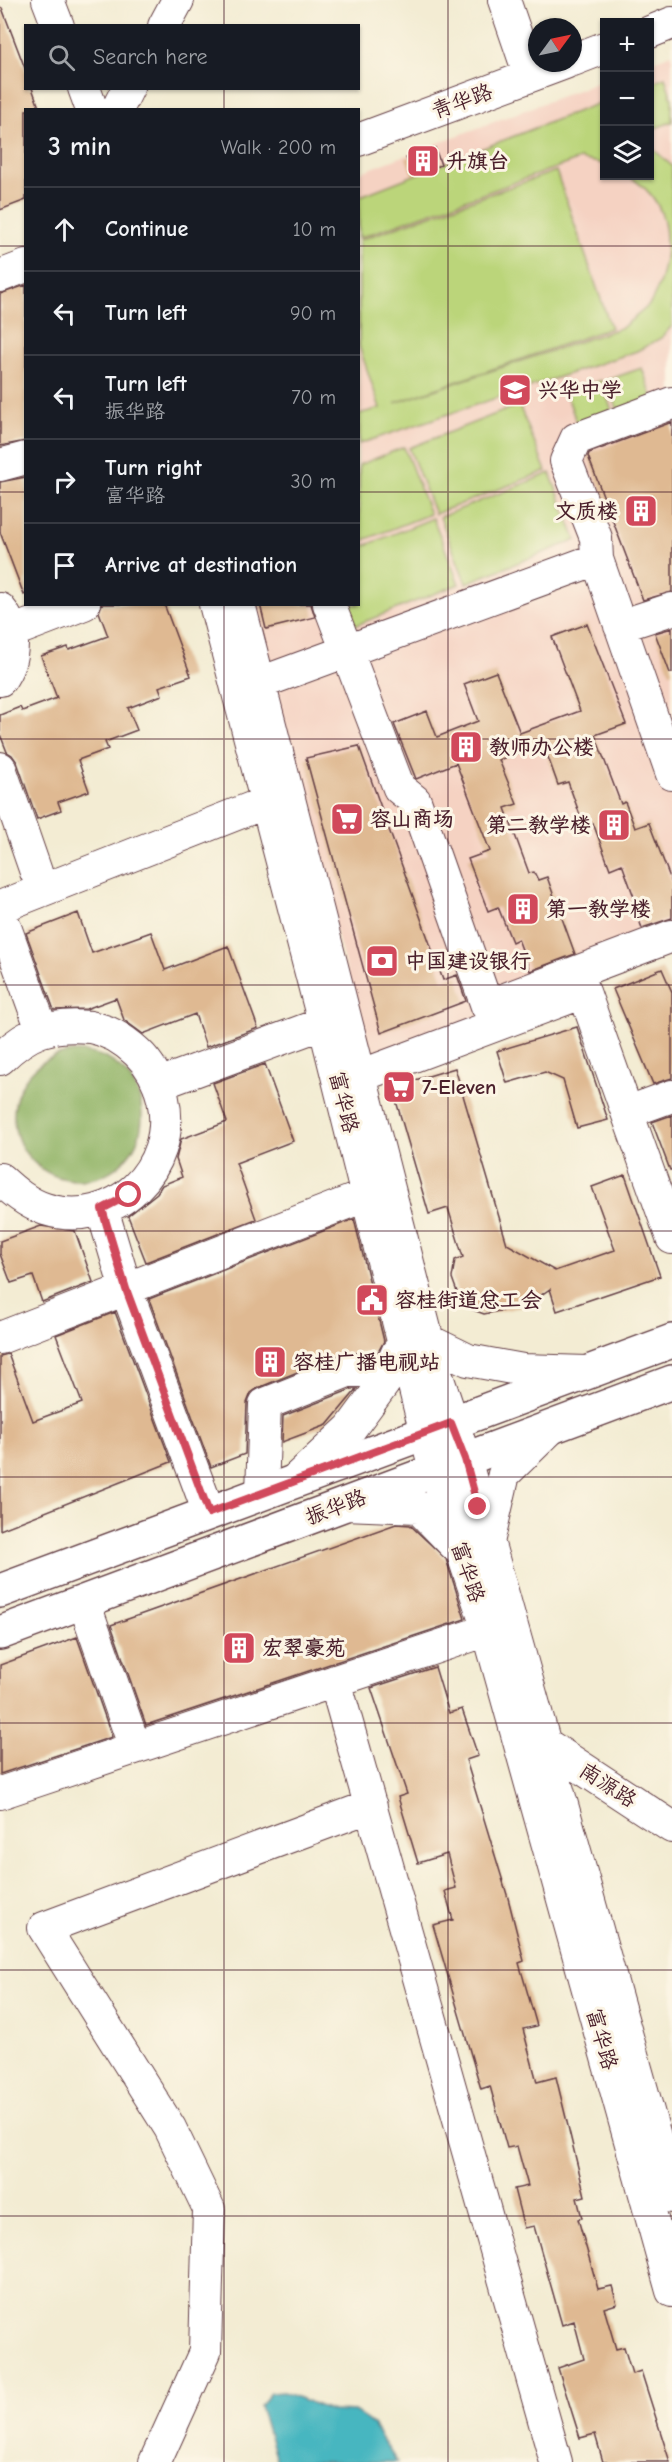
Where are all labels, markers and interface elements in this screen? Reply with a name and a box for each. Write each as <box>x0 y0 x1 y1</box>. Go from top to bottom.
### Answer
north arrow <box>528 18 582 72</box>
map controls <box>600 18 654 180</box>
button: + <box>600 18 654 72</box>
search box <box>24 24 360 90</box>
icon: search <box>45 41 78 74</box>
text: Search here <box>93 44 208 70</box>
button: − <box>600 72 654 126</box>
street label: 青华路 <box>428 79 496 123</box>
button: layers <box>600 126 654 180</box>
text: 3 min <box>48 132 111 162</box>
text: Walk · 200 m <box>221 136 336 159</box>
building icon: 升旗台 <box>405 143 441 179</box>
place label: 升旗台 <box>446 149 509 173</box>
icon: ahead <box>48 213 81 246</box>
text: Continue <box>105 216 188 242</box>
text: 10 m <box>293 218 336 241</box>
icon: left <box>48 297 81 330</box>
text: Turn left <box>105 300 187 326</box>
text: 90 m <box>290 302 336 325</box>
text: Turn left <box>105 371 187 397</box>
school or university icon: 兴华中学 <box>497 372 533 408</box>
place label: 兴华中学 <box>538 378 622 402</box>
icon: left <box>48 381 81 414</box>
text: 70 m <box>291 386 336 409</box>
text: 振华路 <box>105 400 165 423</box>
text: Turn right <box>105 455 202 481</box>
icon: right <box>48 465 81 498</box>
text: 30 m <box>290 470 336 493</box>
text: 富华路 <box>105 484 165 507</box>
building icon: 文质楼 <box>623 493 659 529</box>
place label: 文质楼 <box>555 499 618 523</box>
icon: arrive <box>48 549 81 582</box>
text: Arrive at destination <box>105 552 297 578</box>
building icon: 教师办公楼 <box>448 729 484 765</box>
place label: 教师办公楼 <box>489 735 594 759</box>
supermarket icon: 容山商场 <box>329 801 365 837</box>
place label: 容山商场 <box>370 807 454 831</box>
building icon: 第二教学楼 <box>596 807 632 843</box>
place label: 第二教学楼 <box>486 813 591 837</box>
building icon: 第一教学楼 <box>505 891 541 927</box>
place label: 第一教学楼 <box>546 897 651 921</box>
bank icon: 中国建设银行 <box>364 943 400 979</box>
place label: 中国建设银行 <box>405 949 531 973</box>
street label: 富华路 <box>325 1069 363 1135</box>
supermarket icon: 7-Eleven <box>381 1069 417 1105</box>
place label: 7-Eleven <box>422 1075 496 1099</box>
route start <box>115 1181 141 1207</box>
public building icon: 容桂街道总工会 <box>354 1282 390 1318</box>
place label: 容桂街道总工会 <box>395 1288 542 1312</box>
building icon: 容桂广播电视站 <box>252 1344 288 1380</box>
place label: 容桂广播电视站 <box>293 1350 440 1374</box>
street label: 振华路 <box>302 1485 370 1529</box>
route end <box>464 1493 490 1519</box>
street label: 富华路 <box>446 1538 490 1606</box>
building icon: 宏翠豪苑 <box>221 1630 257 1666</box>
place label: 宏翠豪苑 <box>262 1636 346 1660</box>
street label: 南源路 <box>575 1758 641 1812</box>
street label: 富华路 <box>582 2005 622 2073</box>

